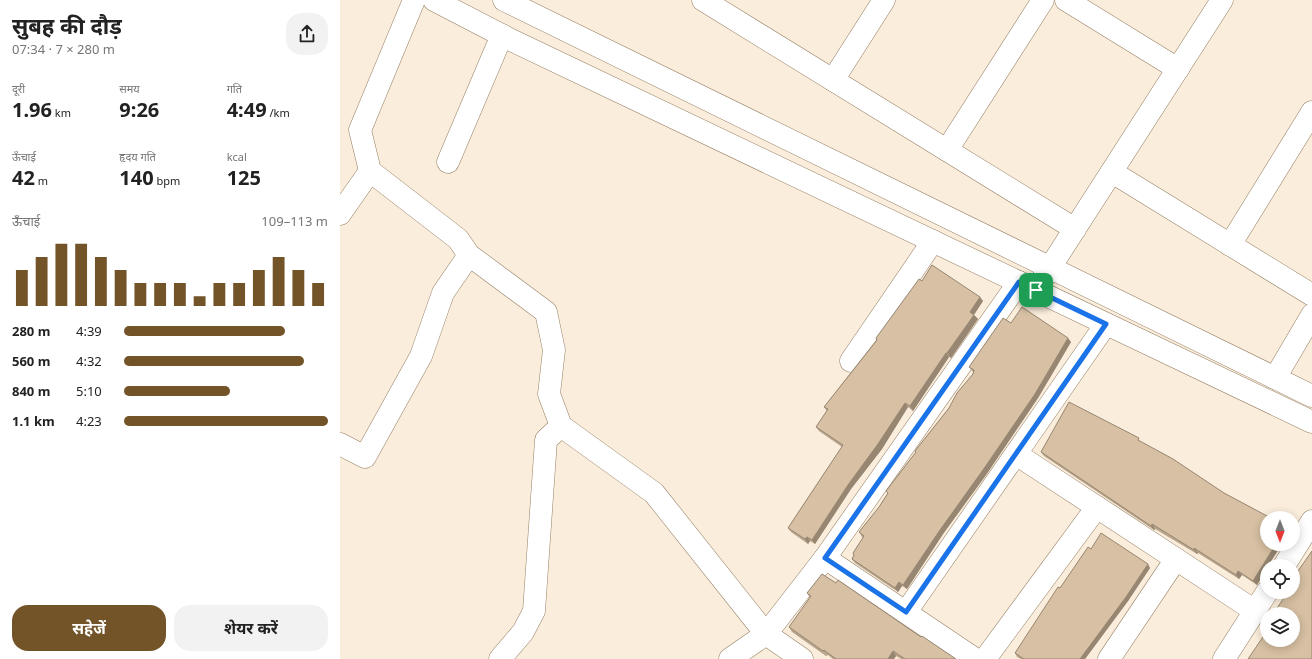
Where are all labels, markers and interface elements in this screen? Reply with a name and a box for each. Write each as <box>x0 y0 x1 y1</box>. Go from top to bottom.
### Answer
text: सुबह की दौड़ <box>12 10 122 40</box>
button: share <box>286 13 328 55</box>
text: 07:34 · 7 × 280 m <box>12 40 115 58</box>
text: दूरी <box>12 81 25 96</box>
text: समय <box>119 81 140 96</box>
text: गति <box>227 81 242 96</box>
text: 1.96 <box>12 96 52 123</box>
text: 9:26 <box>119 96 159 123</box>
text: 4:49 <box>227 96 267 123</box>
text: km <box>52 105 71 120</box>
text: /km <box>267 105 290 120</box>
text: ऊँचाई <box>12 149 36 164</box>
text: हृदय गति <box>119 149 156 164</box>
text: kcal <box>227 149 247 164</box>
text: 42 <box>12 164 35 191</box>
text: 140 <box>119 164 154 191</box>
text: 125 <box>227 164 261 191</box>
text: m <box>35 173 48 188</box>
text: bpm <box>154 173 180 188</box>
text: ऊँचाई <box>12 212 40 230</box>
text: 109–113 m <box>261 212 328 230</box>
pin <box>1019 273 1053 307</box>
icon: arrive <box>1025 279 1047 301</box>
text: 280 m <box>12 322 50 340</box>
text: 4:39 <box>76 322 102 340</box>
text: 560 m <box>12 352 50 370</box>
text: 4:32 <box>76 352 102 370</box>
text: 840 m <box>12 382 50 400</box>
text: 5:10 <box>76 382 102 400</box>
text: 1.1 km <box>12 412 55 430</box>
text: 4:23 <box>76 412 102 430</box>
north arrow <box>1260 511 1300 551</box>
map controls <box>1260 511 1300 647</box>
button: locate <box>1260 559 1300 599</box>
button: सहेजें <box>12 605 166 651</box>
button: शेयर करें <box>174 605 328 651</box>
button: layers <box>1260 607 1300 647</box>

